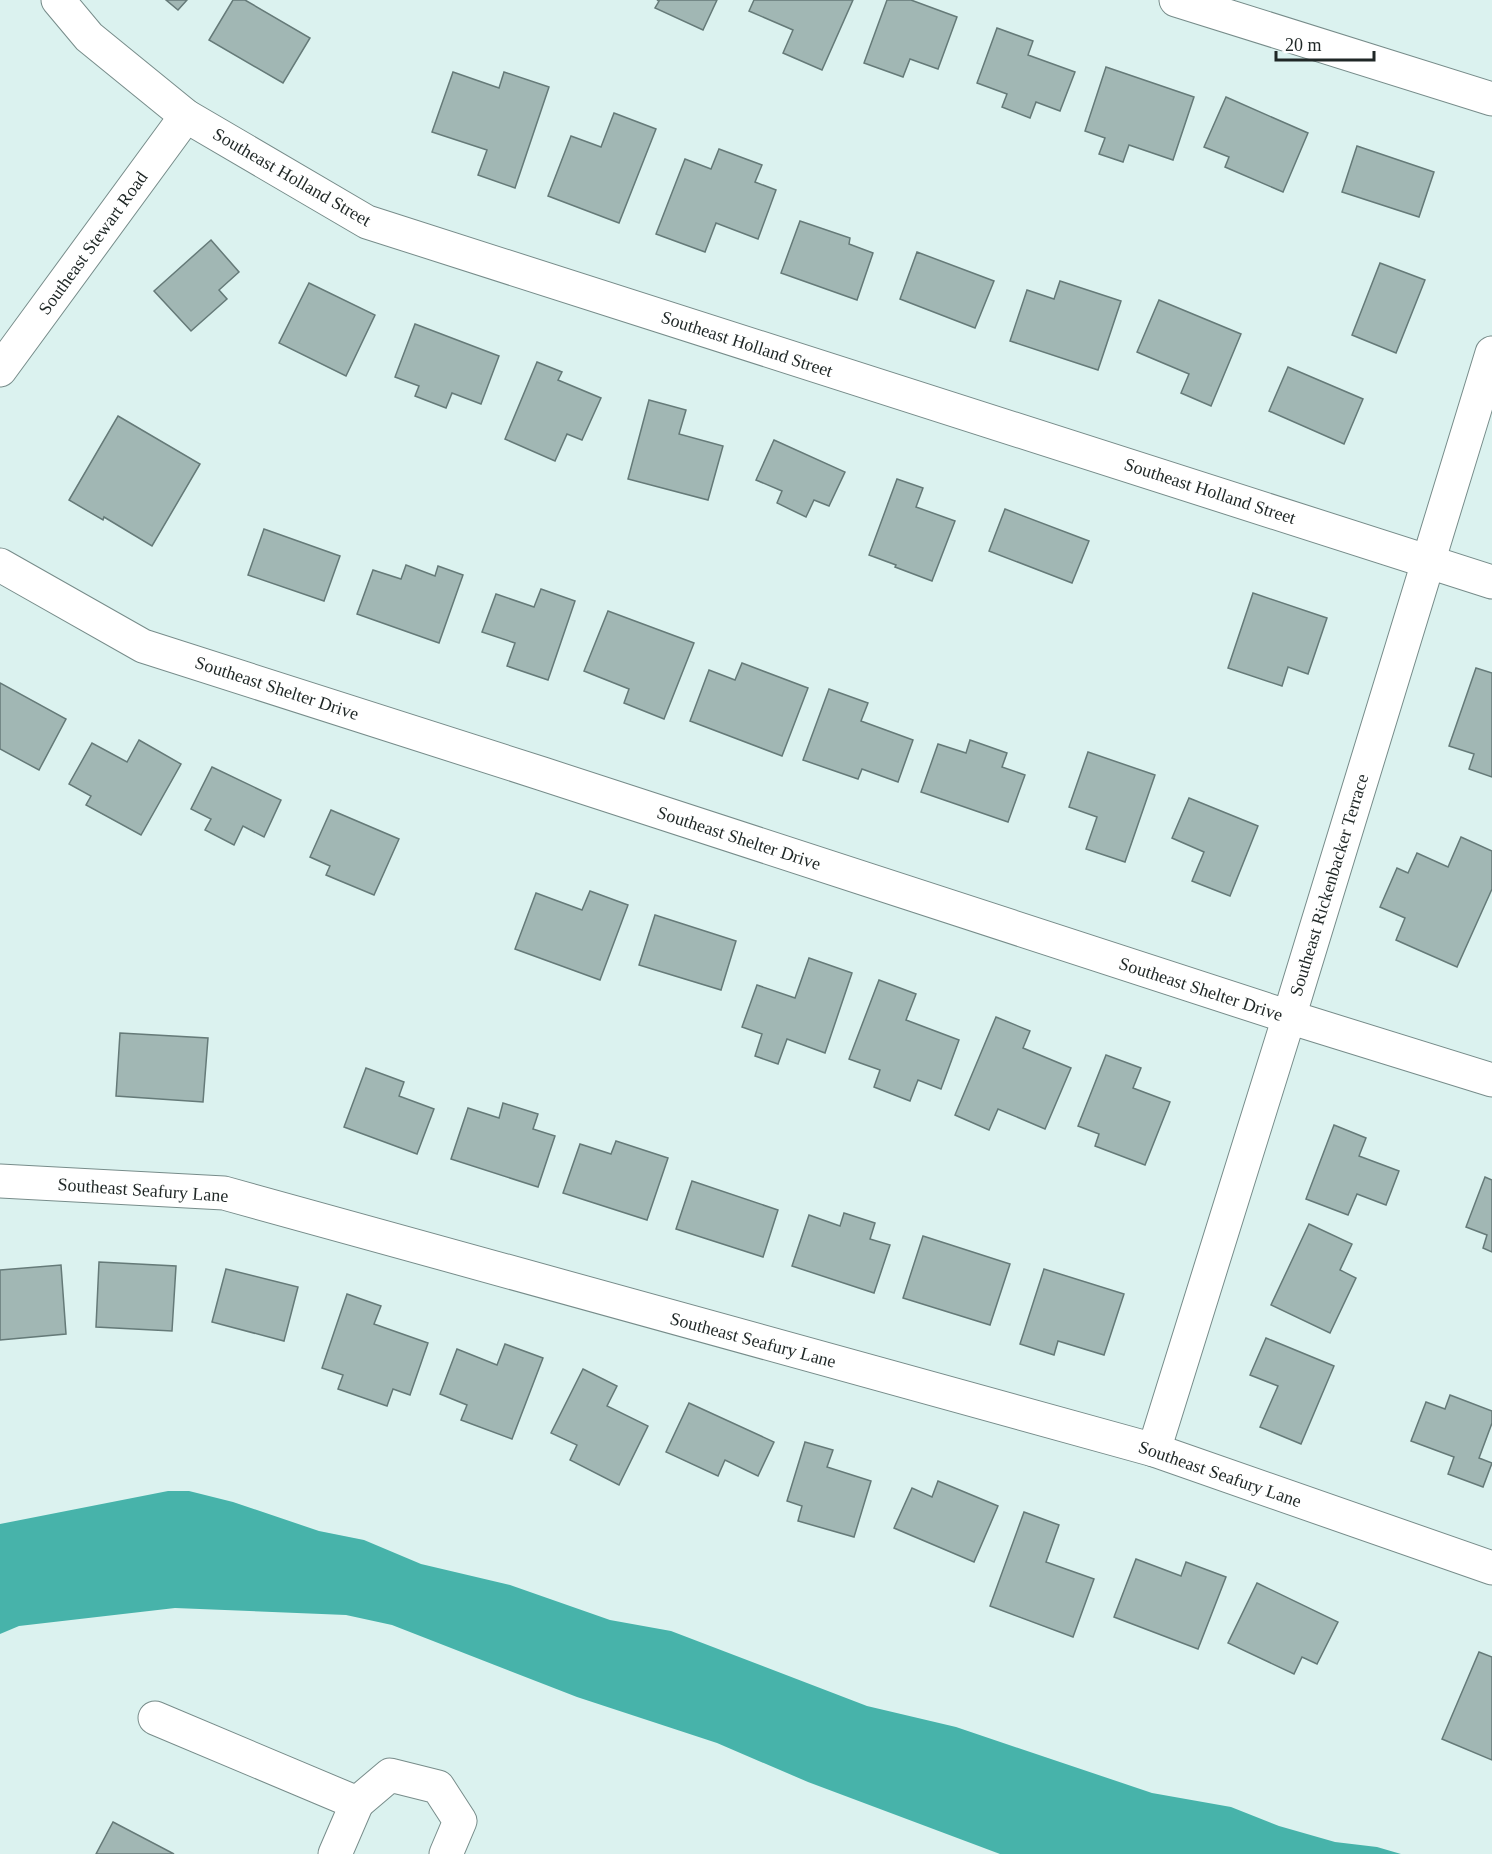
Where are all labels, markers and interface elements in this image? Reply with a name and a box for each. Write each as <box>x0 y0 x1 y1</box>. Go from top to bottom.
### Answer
scale bar <box>1276 24 1374 62</box>
text: 20 m <box>1285 35 1322 55</box>
street label: Southeast Holland Street <box>209 124 375 230</box>
street label: Southeast Stewart Road <box>34 168 152 318</box>
street label: Southeast Holland Street <box>659 307 835 381</box>
street label: Southeast Holland Street <box>1122 454 1298 528</box>
street label: Southeast Shelter Drive <box>193 652 361 724</box>
street label: Southeast Rickenbacker Terrace <box>1286 771 1372 999</box>
street label: Southeast Shelter Drive <box>655 802 823 874</box>
street label: Southeast Shelter Drive <box>1117 953 1285 1025</box>
street label: Southeast Seafury Lane <box>57 1174 229 1206</box>
street label: Southeast Seafury Lane <box>668 1308 838 1372</box>
street label: Southeast Seafury Lane <box>1136 1437 1304 1511</box>

